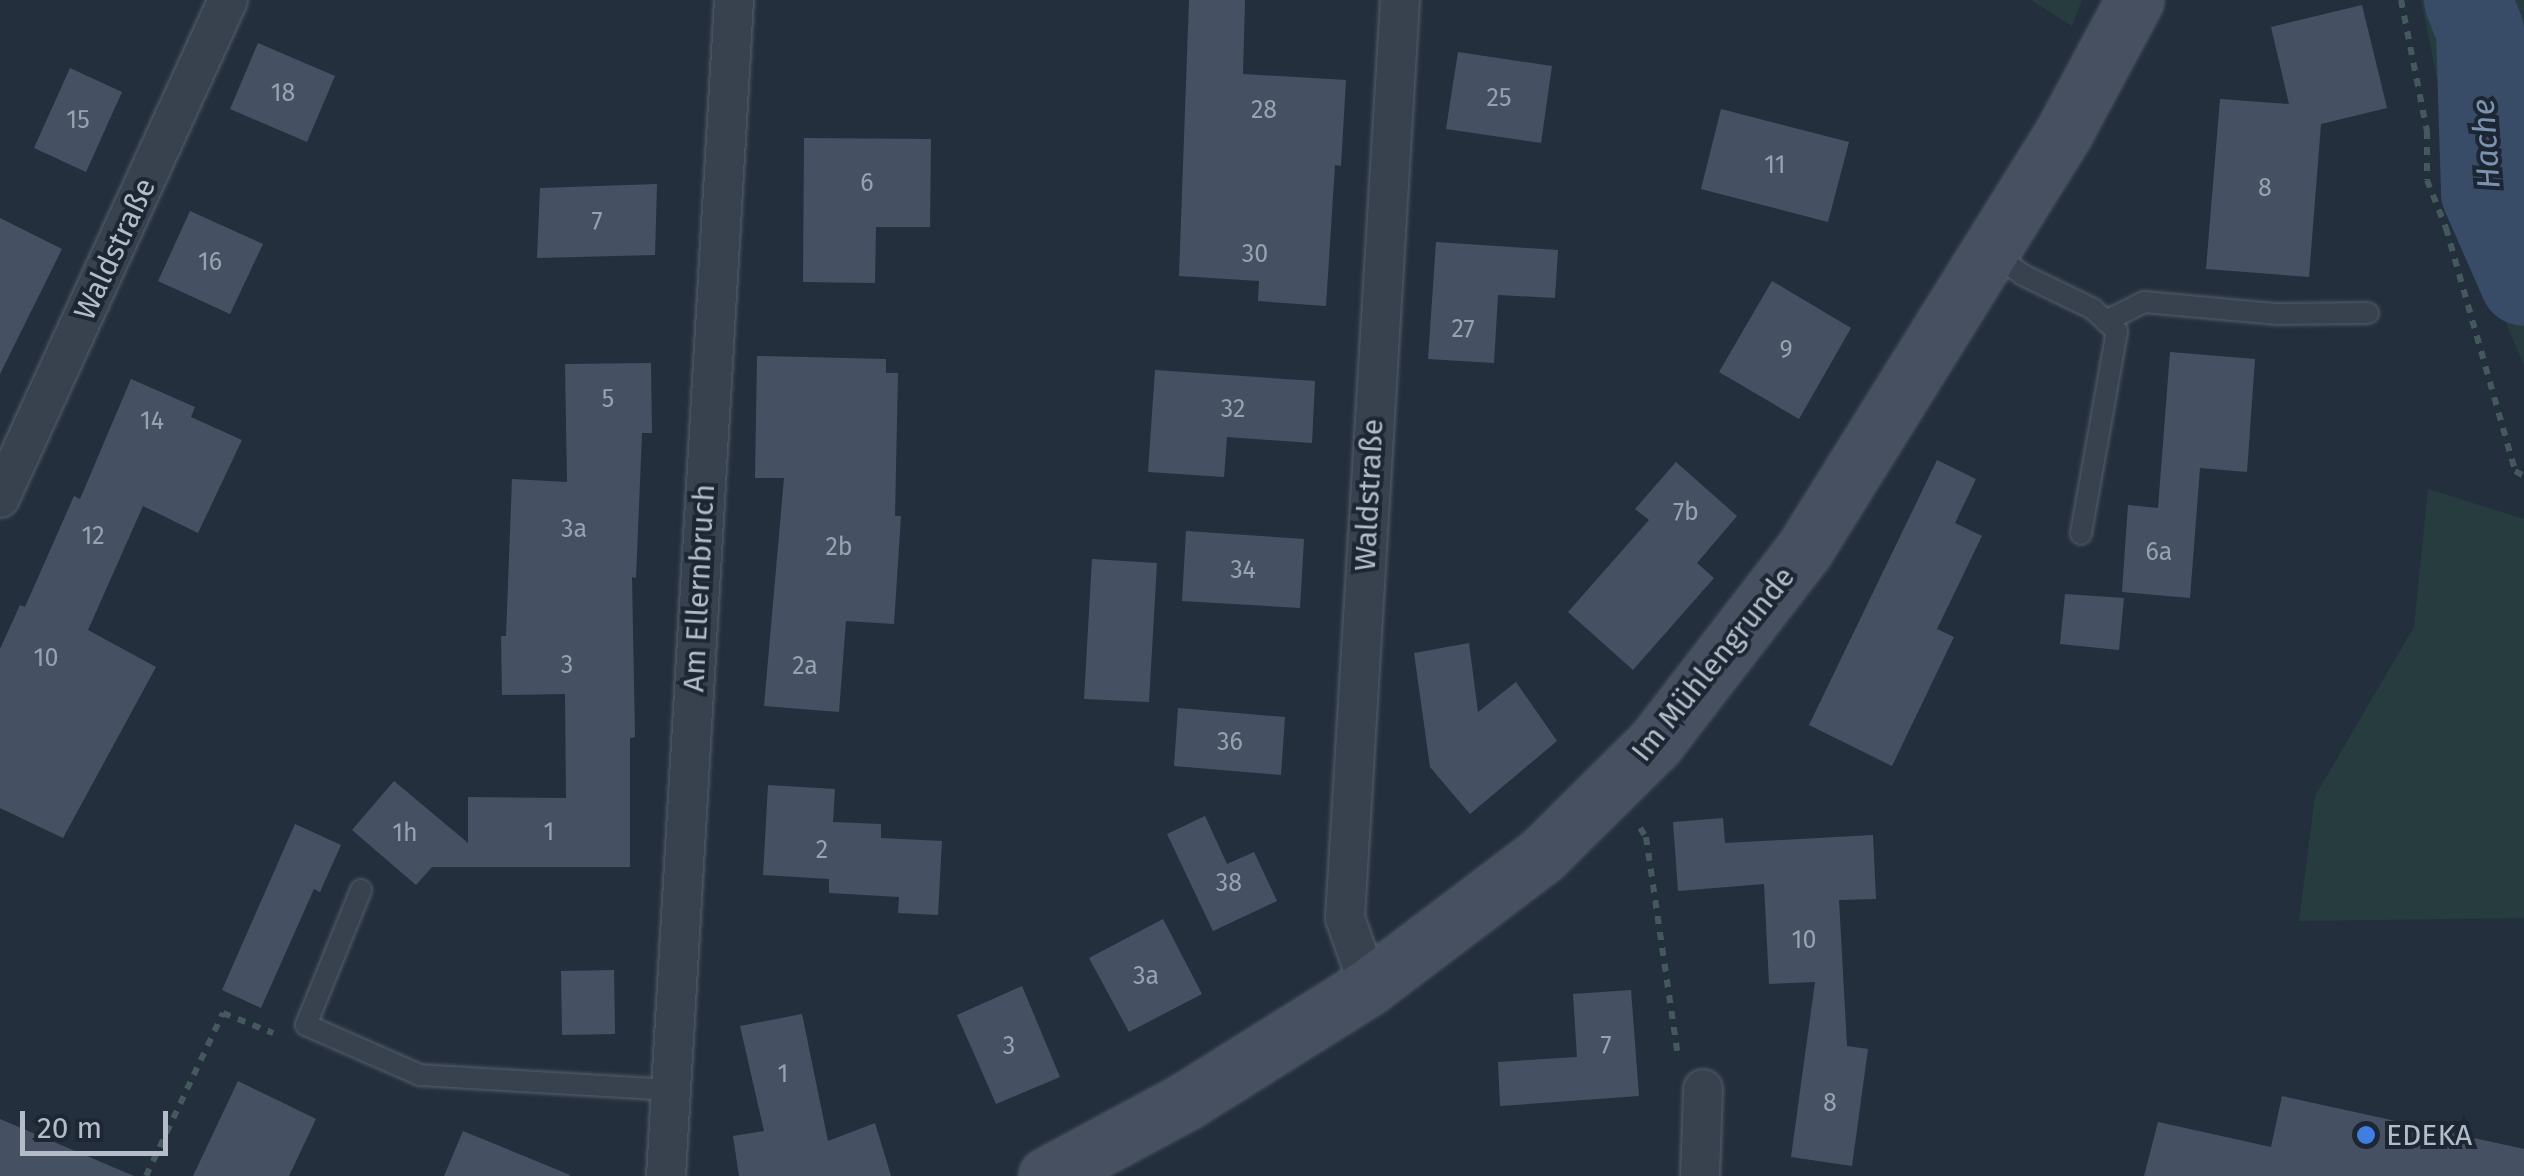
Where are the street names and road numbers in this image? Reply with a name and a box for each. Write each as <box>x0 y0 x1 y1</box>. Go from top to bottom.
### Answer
street label: Waldstraße <box>67 172 163 326</box>
street label: Waldstraße <box>1347 418 1391 572</box>
street label: Am Ellernbruch <box>676 483 722 693</box>
street label: Im Mühlengrunde <box>1624 559 1802 769</box>

